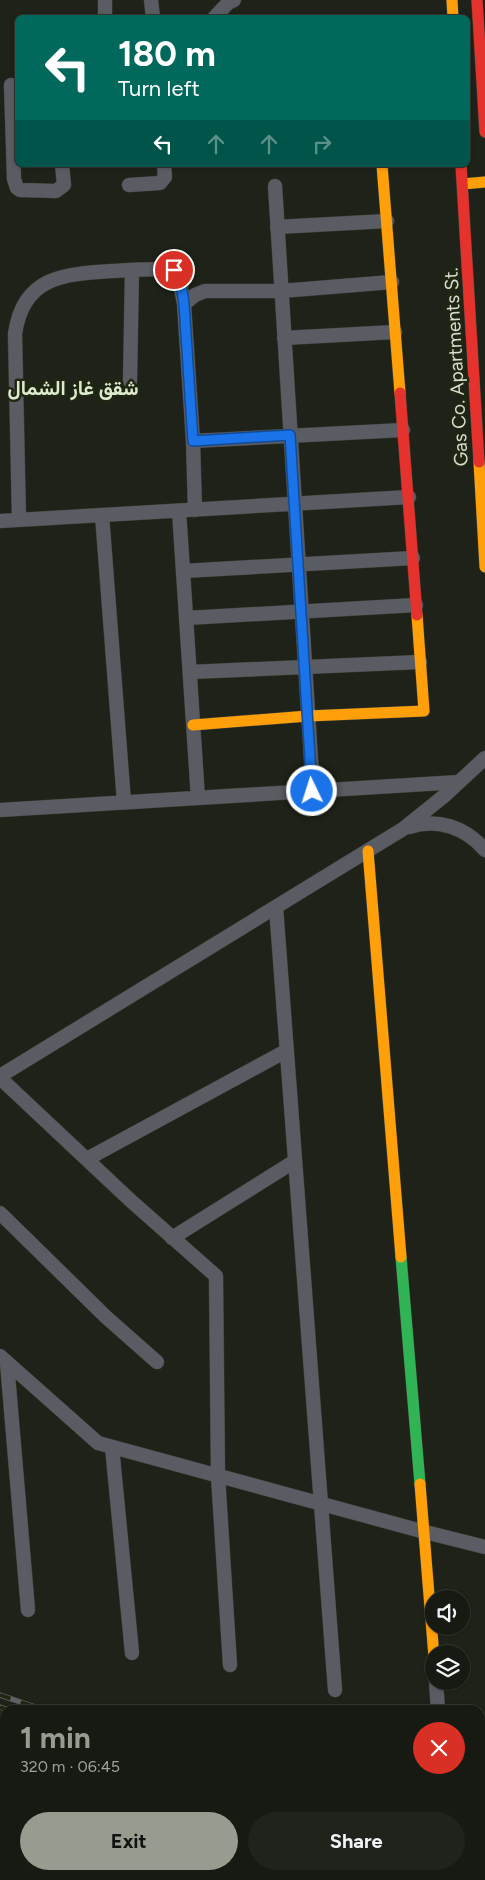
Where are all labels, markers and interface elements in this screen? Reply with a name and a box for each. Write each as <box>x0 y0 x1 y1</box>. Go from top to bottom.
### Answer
text: 180 m <box>118 33 216 75</box>
icon: left <box>35 35 100 100</box>
text: Turn left <box>118 75 200 102</box>
icon: left <box>149 130 177 158</box>
icon: ahead <box>202 130 230 158</box>
icon: ahead <box>255 130 283 158</box>
icon: right <box>308 130 336 158</box>
pin <box>153 249 195 291</box>
icon: arrive <box>160 256 188 284</box>
street label: Gas Co. Apartments St. <box>439 267 473 467</box>
district label: شقق غاز الشمال <box>7 376 139 401</box>
position arrow <box>285 764 337 816</box>
map controls <box>425 1590 470 1690</box>
button: sound <box>425 1590 470 1635</box>
button: layers <box>425 1645 470 1690</box>
text: 1 min <box>20 1719 91 1756</box>
button: close <box>413 1722 465 1774</box>
text: 320 m · 06:45 <box>20 1757 120 1776</box>
button: Exit <box>20 1812 238 1870</box>
button: Share <box>248 1812 465 1870</box>

